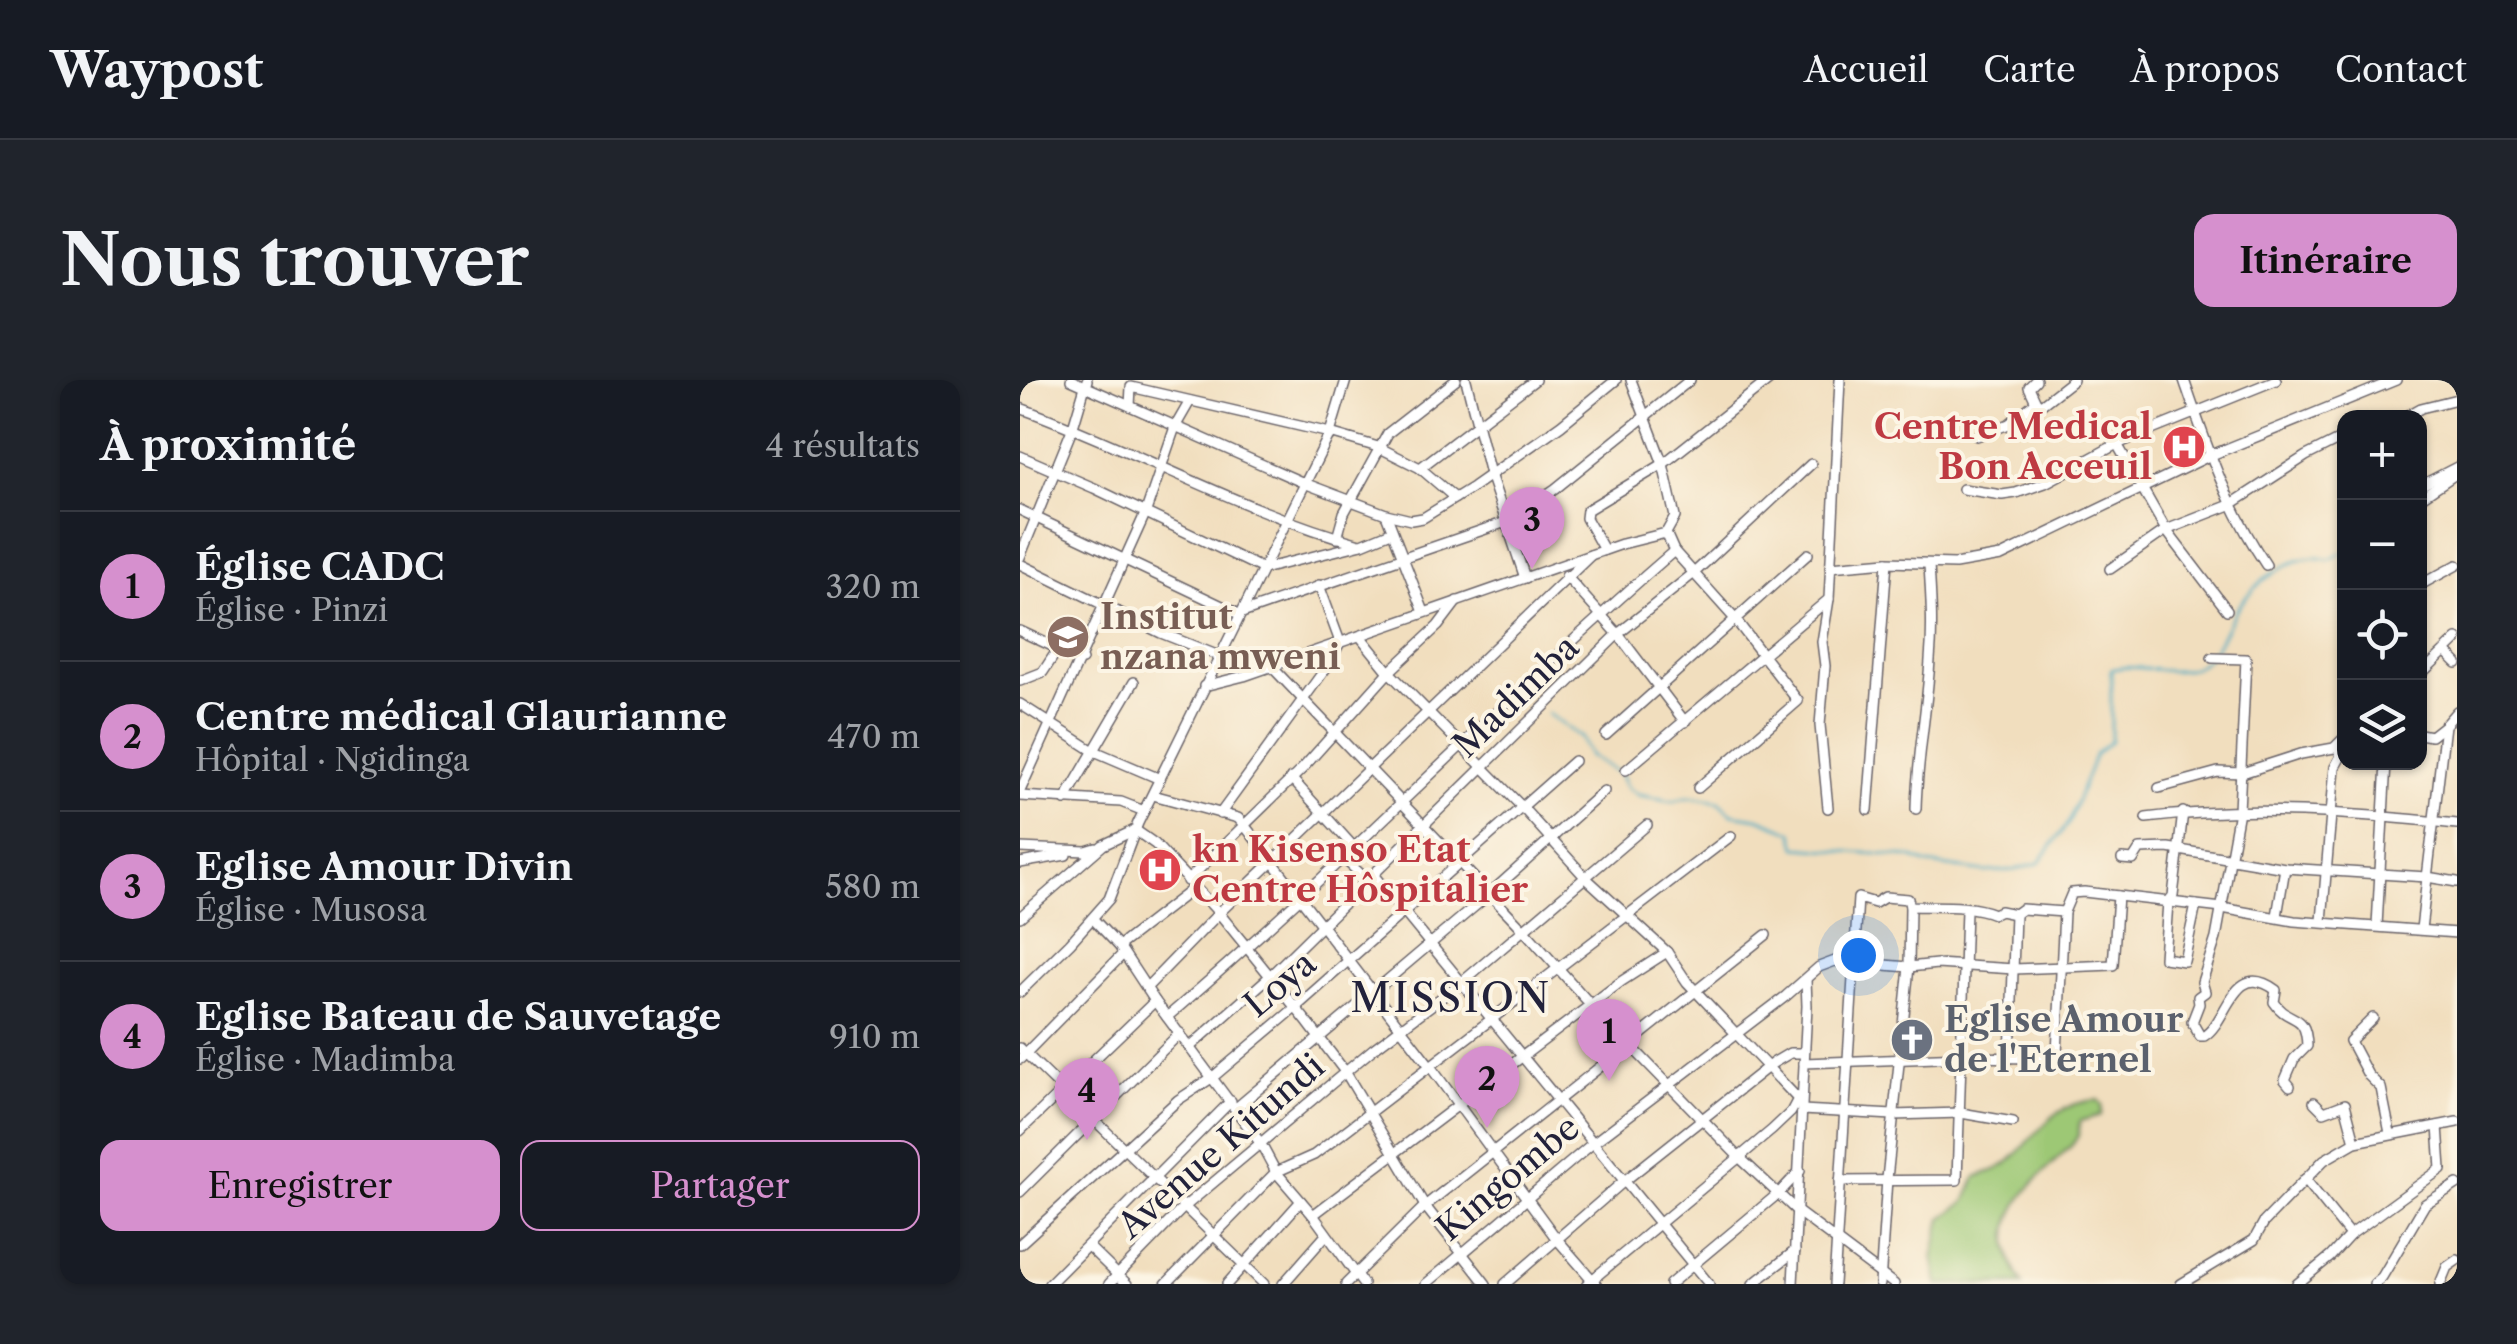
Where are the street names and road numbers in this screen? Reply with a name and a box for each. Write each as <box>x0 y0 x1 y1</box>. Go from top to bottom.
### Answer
street label: Madimba <box>1444 625 1588 766</box>
street label: Loya <box>1235 941 1325 1026</box>
street label: Avenue Kitundi <box>1108 1044 1333 1248</box>
street label: Kingombe <box>1428 1106 1588 1250</box>

